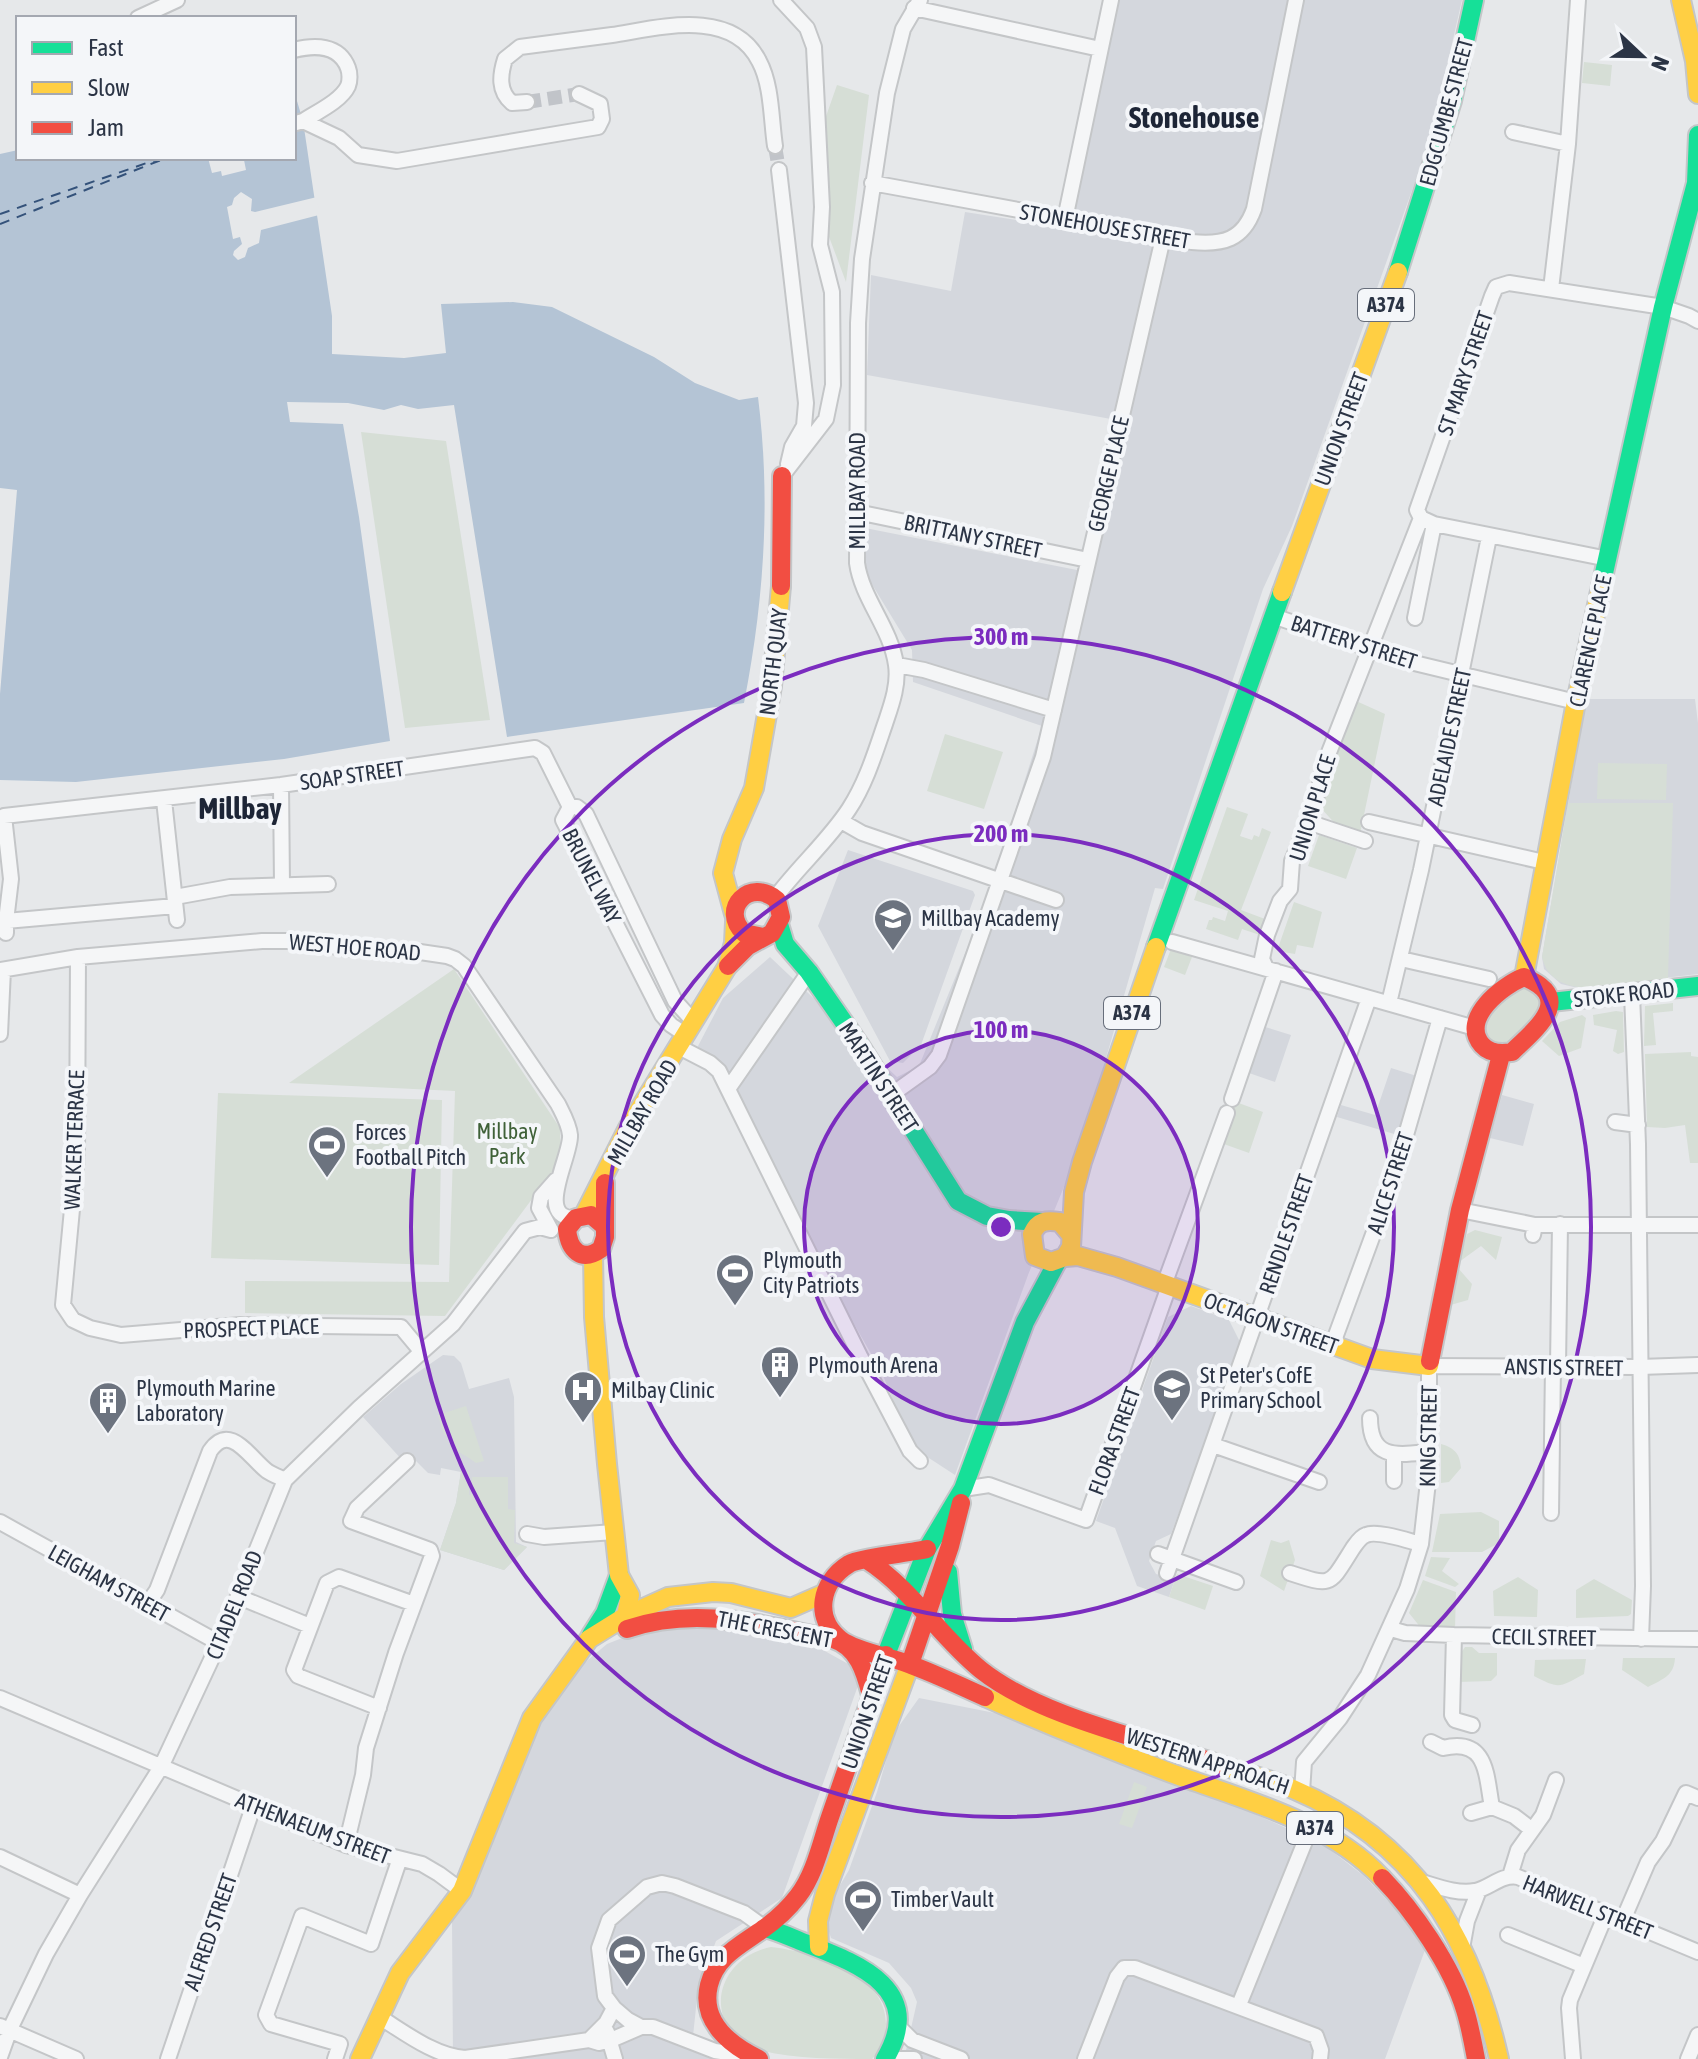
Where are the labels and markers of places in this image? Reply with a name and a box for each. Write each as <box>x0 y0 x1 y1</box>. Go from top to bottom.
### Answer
school or university icon: Millbay Academy <box>872 897 914 952</box>
place label: Millbay Academy <box>921 905 1060 931</box>
place label: Forces Football Pitch <box>355 1119 466 1170</box>
sports icon: Forces Football Pitch <box>306 1124 348 1179</box>
centre of rings <box>987 1213 1015 1241</box>
place label: Plymouth City Patriots <box>763 1247 860 1298</box>
sports icon: Plymouth City Patriots <box>714 1252 756 1307</box>
building icon: Plymouth Arena <box>759 1344 801 1399</box>
place label: Plymouth Arena <box>808 1352 938 1378</box>
place label: St Peter's CofE Primary School <box>1200 1362 1322 1413</box>
school or university icon: St Peter's CofE Primary School <box>1151 1367 1193 1422</box>
hospital icon: Milbay Clinic <box>562 1369 604 1424</box>
place label: Plymouth Marine Laboratory <box>136 1375 275 1426</box>
place label: Milbay Clinic <box>611 1377 715 1403</box>
building icon: Plymouth Marine Laboratory <box>87 1380 129 1435</box>
sports icon: Timber Vault <box>842 1878 884 1933</box>
place label: Timber Vault <box>891 1886 994 1912</box>
sports icon: The Gym <box>606 1933 648 1988</box>
place label: The Gym <box>655 1941 724 1967</box>

